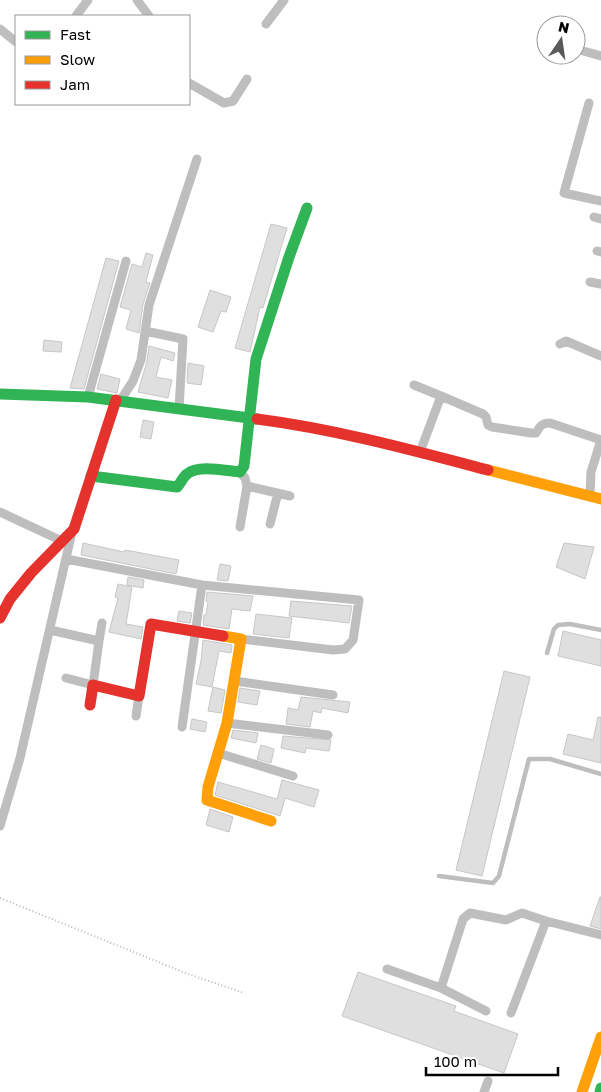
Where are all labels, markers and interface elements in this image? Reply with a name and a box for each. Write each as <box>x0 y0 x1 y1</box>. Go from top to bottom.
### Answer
legend <box>15 15 190 105</box>
north arrow <box>536 15 586 65</box>
text: N <box>557 17 571 36</box>
text: Fast <box>60 25 91 43</box>
text: Slow <box>60 50 95 68</box>
text: Jam <box>60 75 90 93</box>
scale bar <box>426 1044 558 1076</box>
text: 100 m <box>434 1052 477 1070</box>

